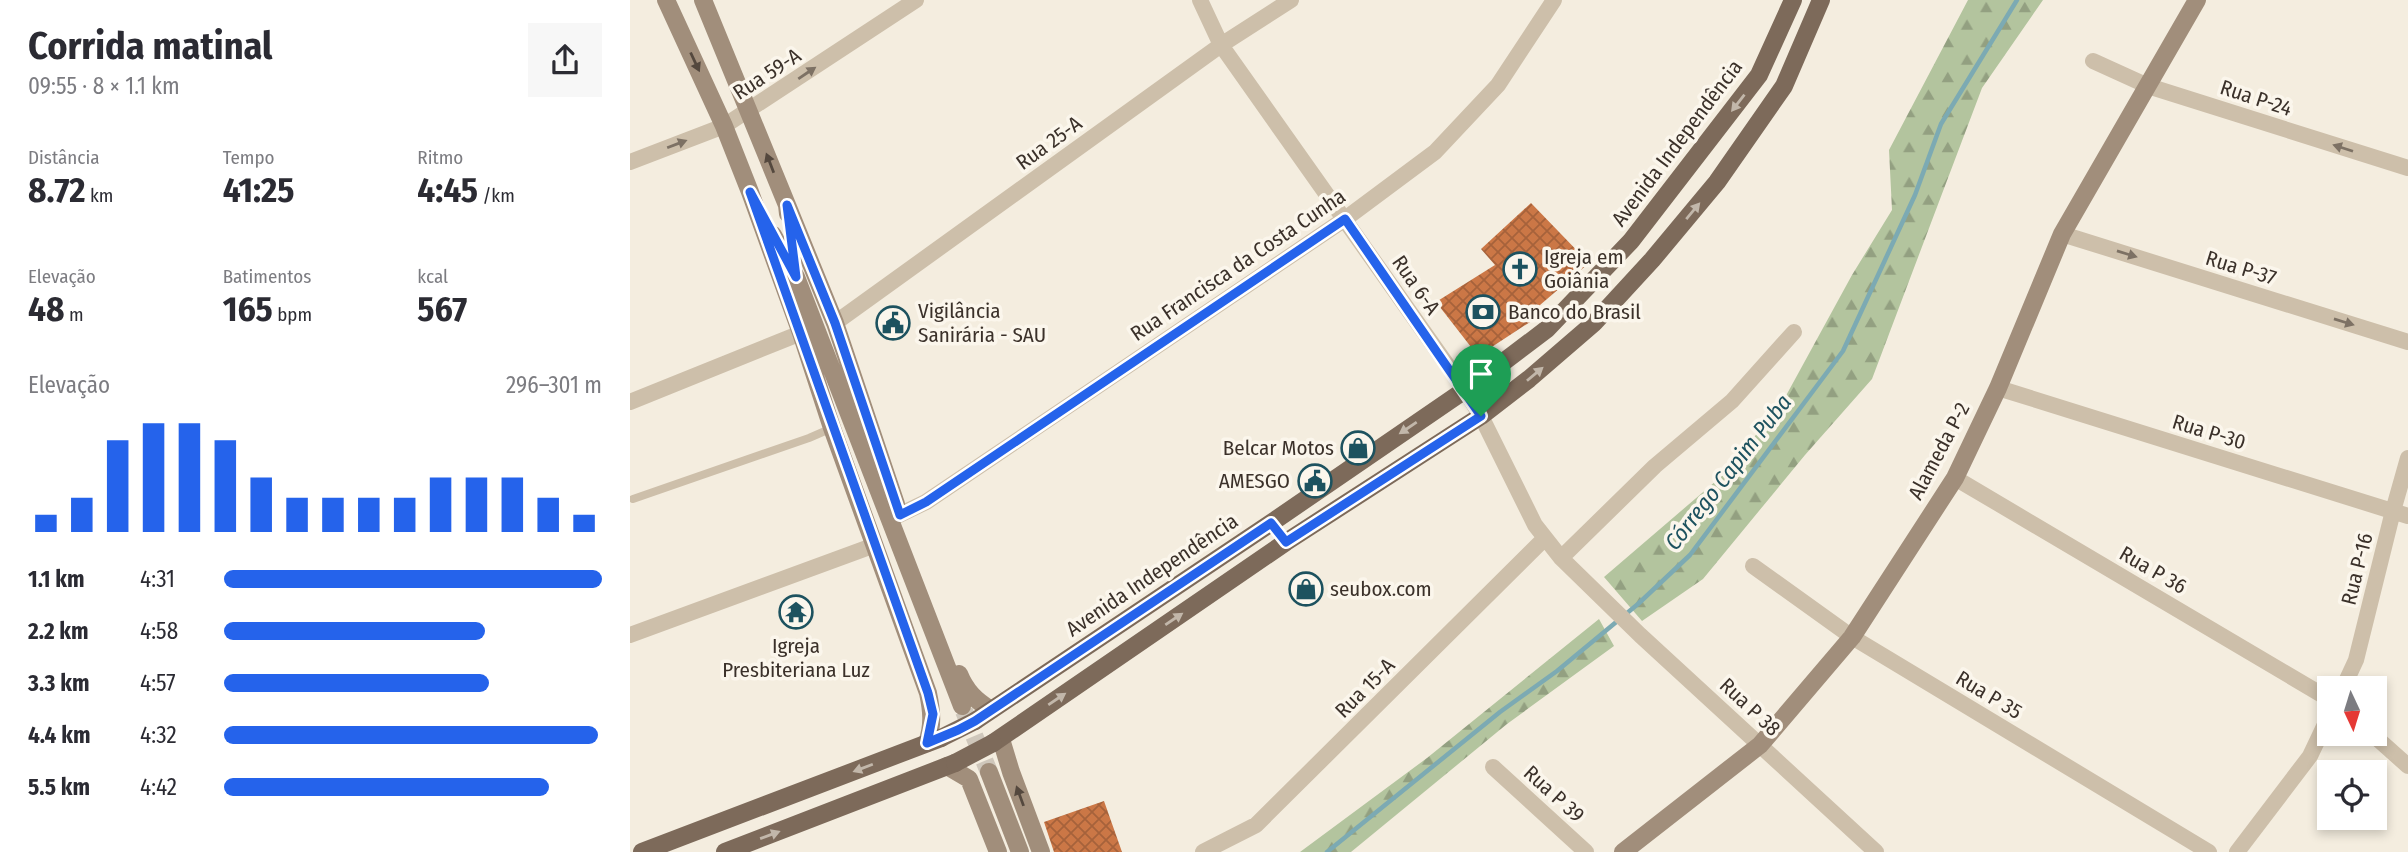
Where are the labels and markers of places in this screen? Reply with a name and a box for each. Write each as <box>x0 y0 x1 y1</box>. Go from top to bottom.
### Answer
place label: Igreja em Goiânia <box>1544 244 1624 294</box>
church icon: Igreja em Goiânia <box>1501 250 1539 288</box>
bank icon: Banco do Brasil <box>1464 293 1502 331</box>
place label: Vigilância Sanirária - SAU <box>918 298 1046 348</box>
place label: Banco do Brasil <box>1508 299 1641 325</box>
public building icon: Vigilância Sanirária - SAU <box>874 304 912 342</box>
pin <box>1451 344 1511 416</box>
shop icon: Belcar Motos <box>1339 429 1377 467</box>
place label: Belcar Motos <box>1223 435 1334 461</box>
public building icon: AMESGO <box>1296 462 1334 500</box>
place label: AMESGO <box>1219 468 1290 494</box>
shop icon: seubox.com <box>1287 570 1325 608</box>
place label: seubox.com <box>1330 576 1432 602</box>
temple icon: Igreja Presbiteriana Luz <box>777 593 815 631</box>
place label: Igreja Presbiteriana Luz <box>722 633 870 683</box>

